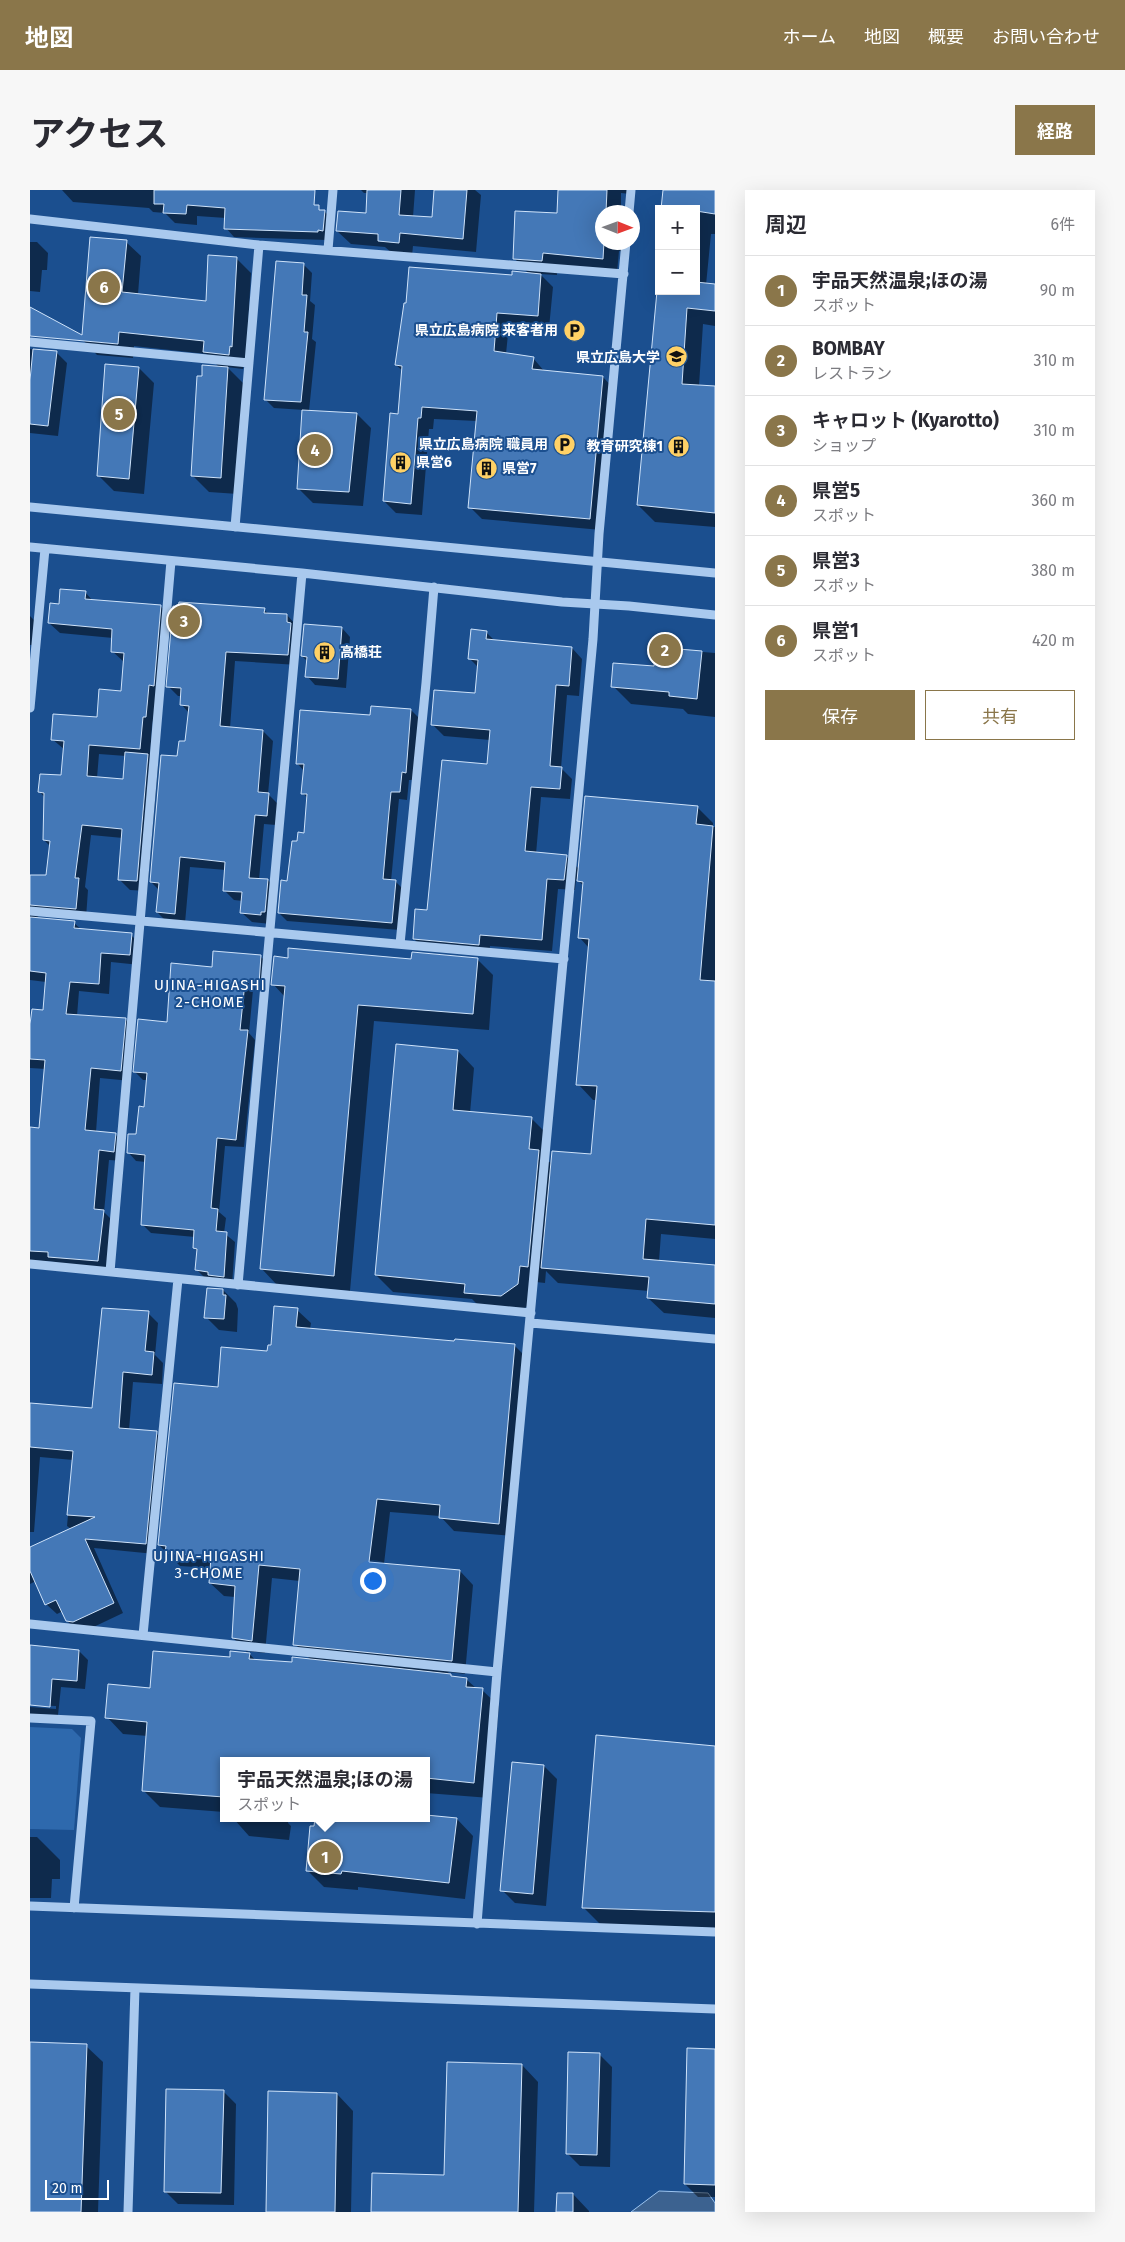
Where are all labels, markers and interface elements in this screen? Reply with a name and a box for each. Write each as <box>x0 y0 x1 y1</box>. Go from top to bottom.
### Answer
text: 地図 <box>25 24 73 52</box>
text: ホーム <box>783 26 836 48</box>
text: 地図 <box>864 26 900 48</box>
text: 概要 <box>928 26 964 48</box>
text: お問い合わせ <box>992 26 1100 48</box>
button: 経路 <box>1015 105 1095 155</box>
text: アクセス <box>30 113 168 155</box>
north arrow <box>595 205 640 250</box>
map controls <box>655 205 700 295</box>
button: + <box>655 205 700 250</box>
text: 周辺 <box>765 212 807 238</box>
text: 6件 <box>1050 215 1075 234</box>
button: − <box>655 250 700 295</box>
pin: 6 <box>88 268 120 306</box>
text: 宇品天然温泉;ほの湯 <box>812 269 988 292</box>
text: 1 <box>777 281 785 300</box>
text: 90 m <box>1040 281 1075 300</box>
text: スポット <box>812 296 876 315</box>
parking icon: 県立広島病院 来客者用 <box>562 318 586 342</box>
place label: 県立広島病院 来客者用 <box>415 322 558 339</box>
text: BOMBAY <box>812 337 885 360</box>
school or university icon: 県立広島大学 <box>664 345 688 369</box>
place label: 県立広島大学 <box>576 349 660 366</box>
text: 2 <box>777 351 785 370</box>
text: 310 m <box>1034 351 1075 370</box>
text: レストラン <box>812 364 892 383</box>
pin: 5 <box>103 395 135 433</box>
text: キャロット (Kyarotto) <box>812 409 999 432</box>
text: 3 <box>777 421 785 440</box>
text: 310 m <box>1034 421 1075 440</box>
pin: 4 <box>299 431 331 469</box>
parking icon: 県立広島病院 職員用 <box>552 432 576 456</box>
building icon: 教育研究棟1 <box>667 434 691 458</box>
place label: 県立広島病院 職員用 <box>419 436 548 453</box>
text: ショップ <box>812 436 876 455</box>
place label: 教育研究棟1 <box>587 438 663 455</box>
building icon: 県営6 <box>388 450 412 474</box>
place label: 県営6 <box>416 454 452 471</box>
building icon: 県営7 <box>474 456 498 480</box>
place label: 県営7 <box>502 460 537 477</box>
text: 県営5 <box>812 479 860 502</box>
text: 4 <box>776 491 786 510</box>
text: 360 m <box>1032 491 1075 510</box>
text: スポット <box>812 506 876 525</box>
text: 県営3 <box>812 549 860 572</box>
text: 5 <box>777 561 785 580</box>
text: 380 m <box>1031 561 1075 580</box>
text: スポット <box>812 576 876 595</box>
pin: 3 <box>168 602 200 640</box>
text: 県営1 <box>812 619 859 642</box>
pin: 2 <box>649 631 681 669</box>
text: 6 <box>776 631 786 650</box>
text: 420 m <box>1032 631 1075 650</box>
building icon: 高橋荘 <box>312 640 336 664</box>
place label: 高橋荘 <box>340 644 382 661</box>
text: スポット <box>812 646 876 665</box>
button: 保存 <box>765 690 915 740</box>
button: 共有 <box>925 690 1075 740</box>
district label: UJINA-HIGASHI 2-CHOME <box>154 976 266 1011</box>
district label: UJINA-HIGASHI 3-CHOME <box>153 1547 265 1582</box>
your location <box>360 1568 386 1594</box>
popup <box>220 1757 430 1822</box>
text: 宇品天然温泉;ほの湯 <box>237 1768 413 1791</box>
text: スポット <box>237 1795 301 1814</box>
pin: 1 <box>309 1838 341 1876</box>
scale bar <box>45 2177 109 2200</box>
text: 20 m <box>52 2180 82 2197</box>

